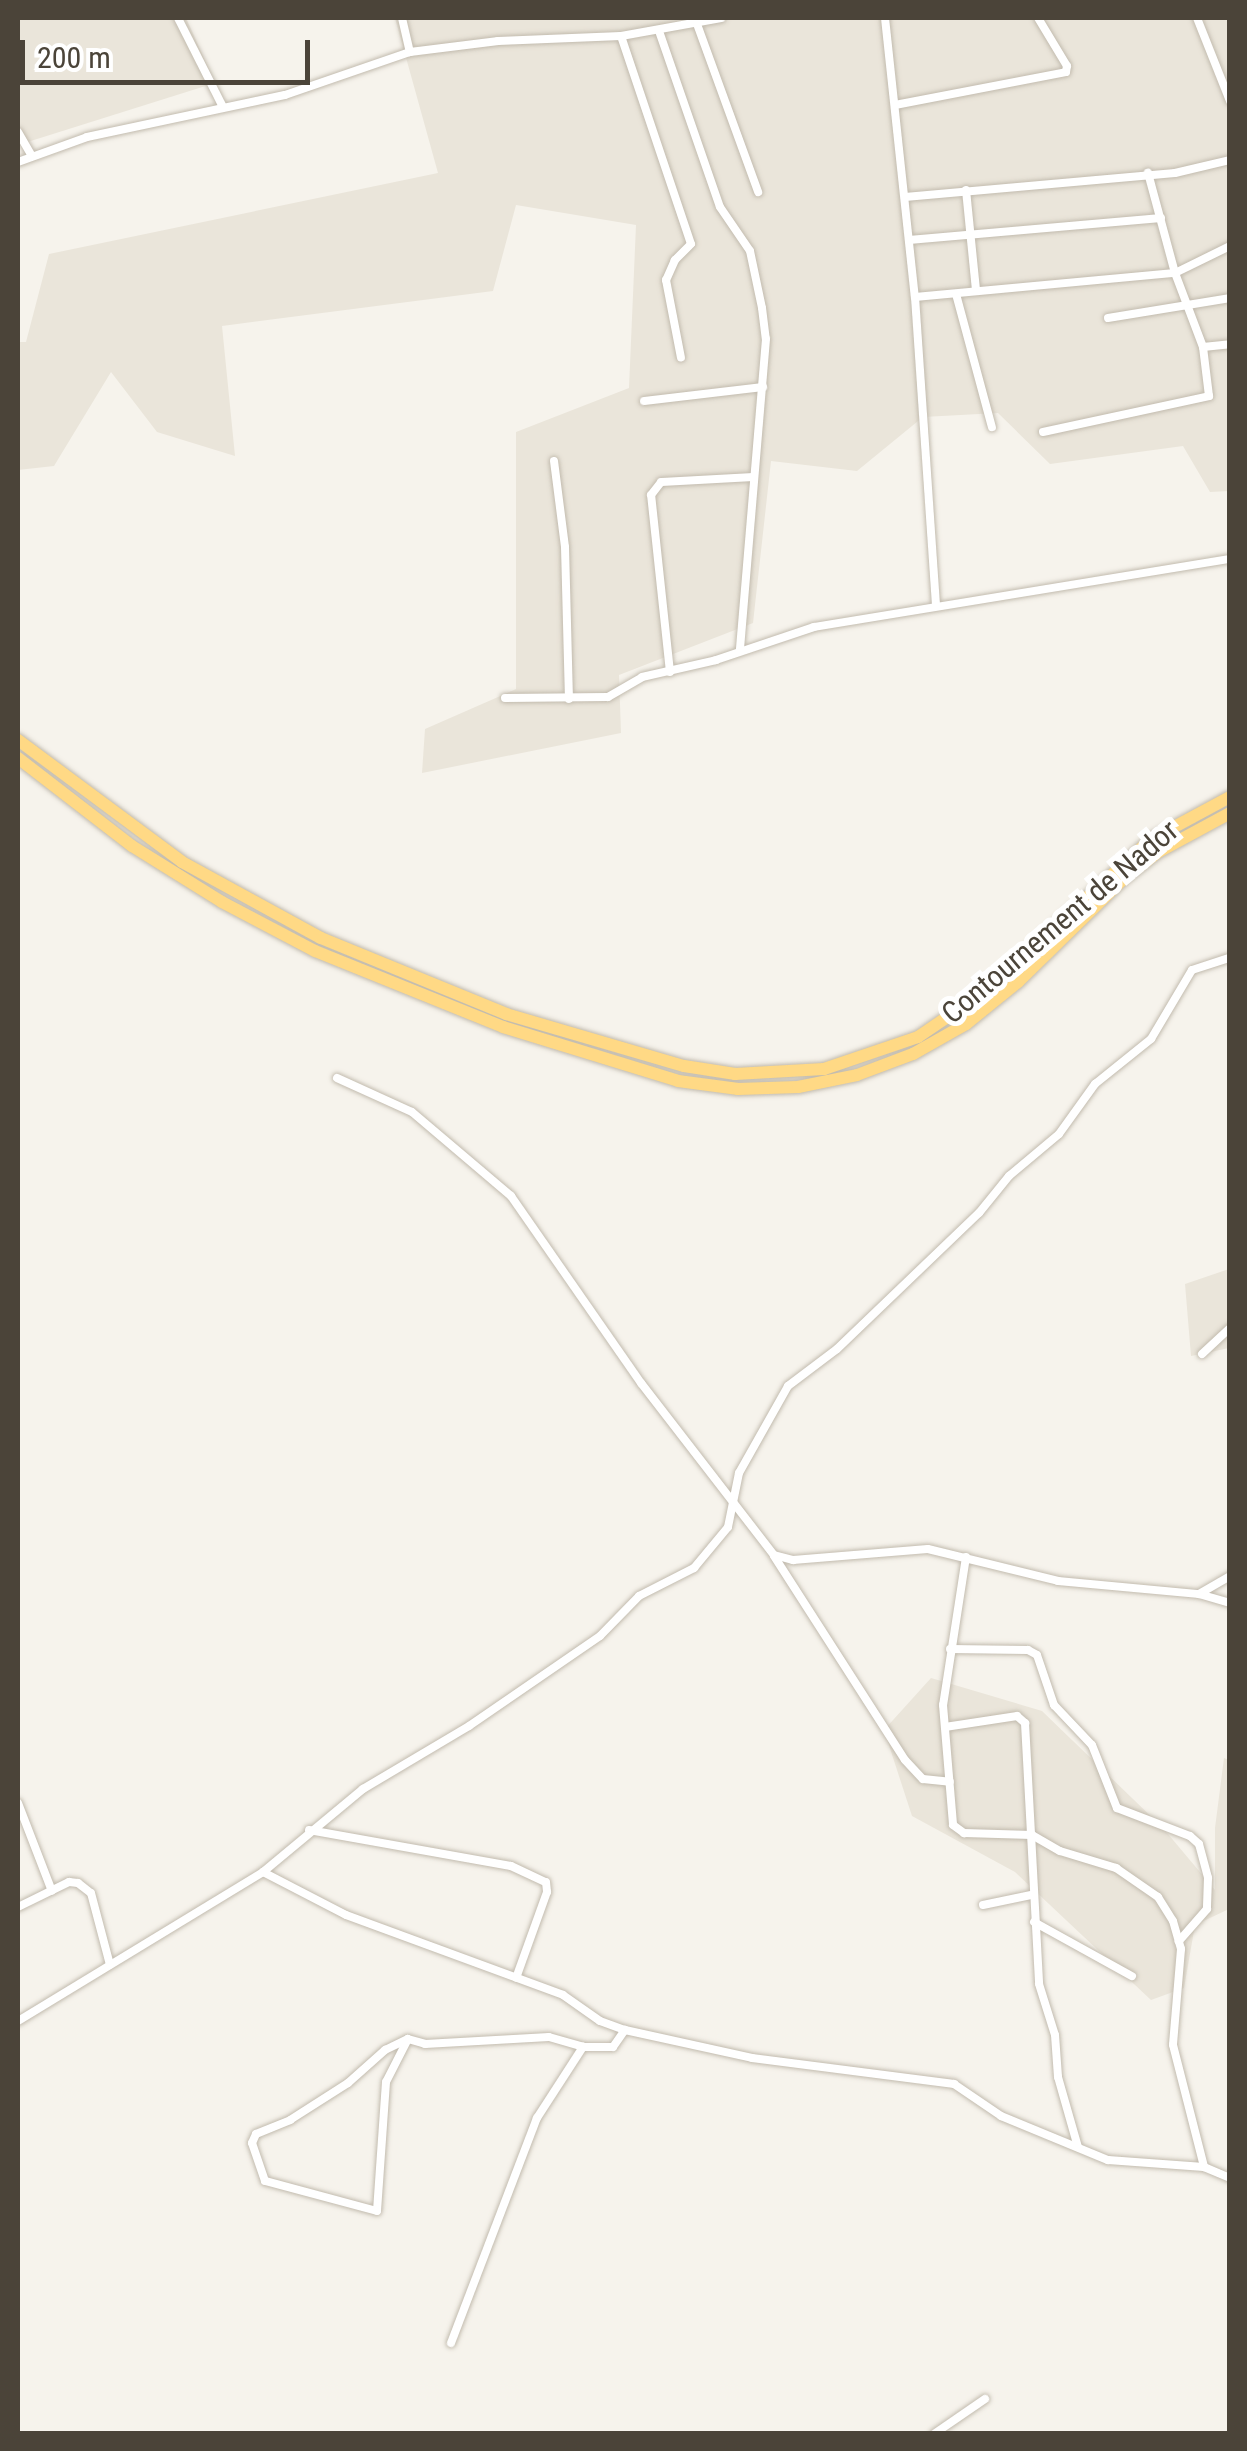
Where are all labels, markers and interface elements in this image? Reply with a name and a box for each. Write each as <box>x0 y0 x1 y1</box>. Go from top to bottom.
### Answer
scale bar <box>25 20 315 82</box>
text: 200 m <box>37 40 111 75</box>
street label: Contournement de Nador <box>935 813 1185 1031</box>

